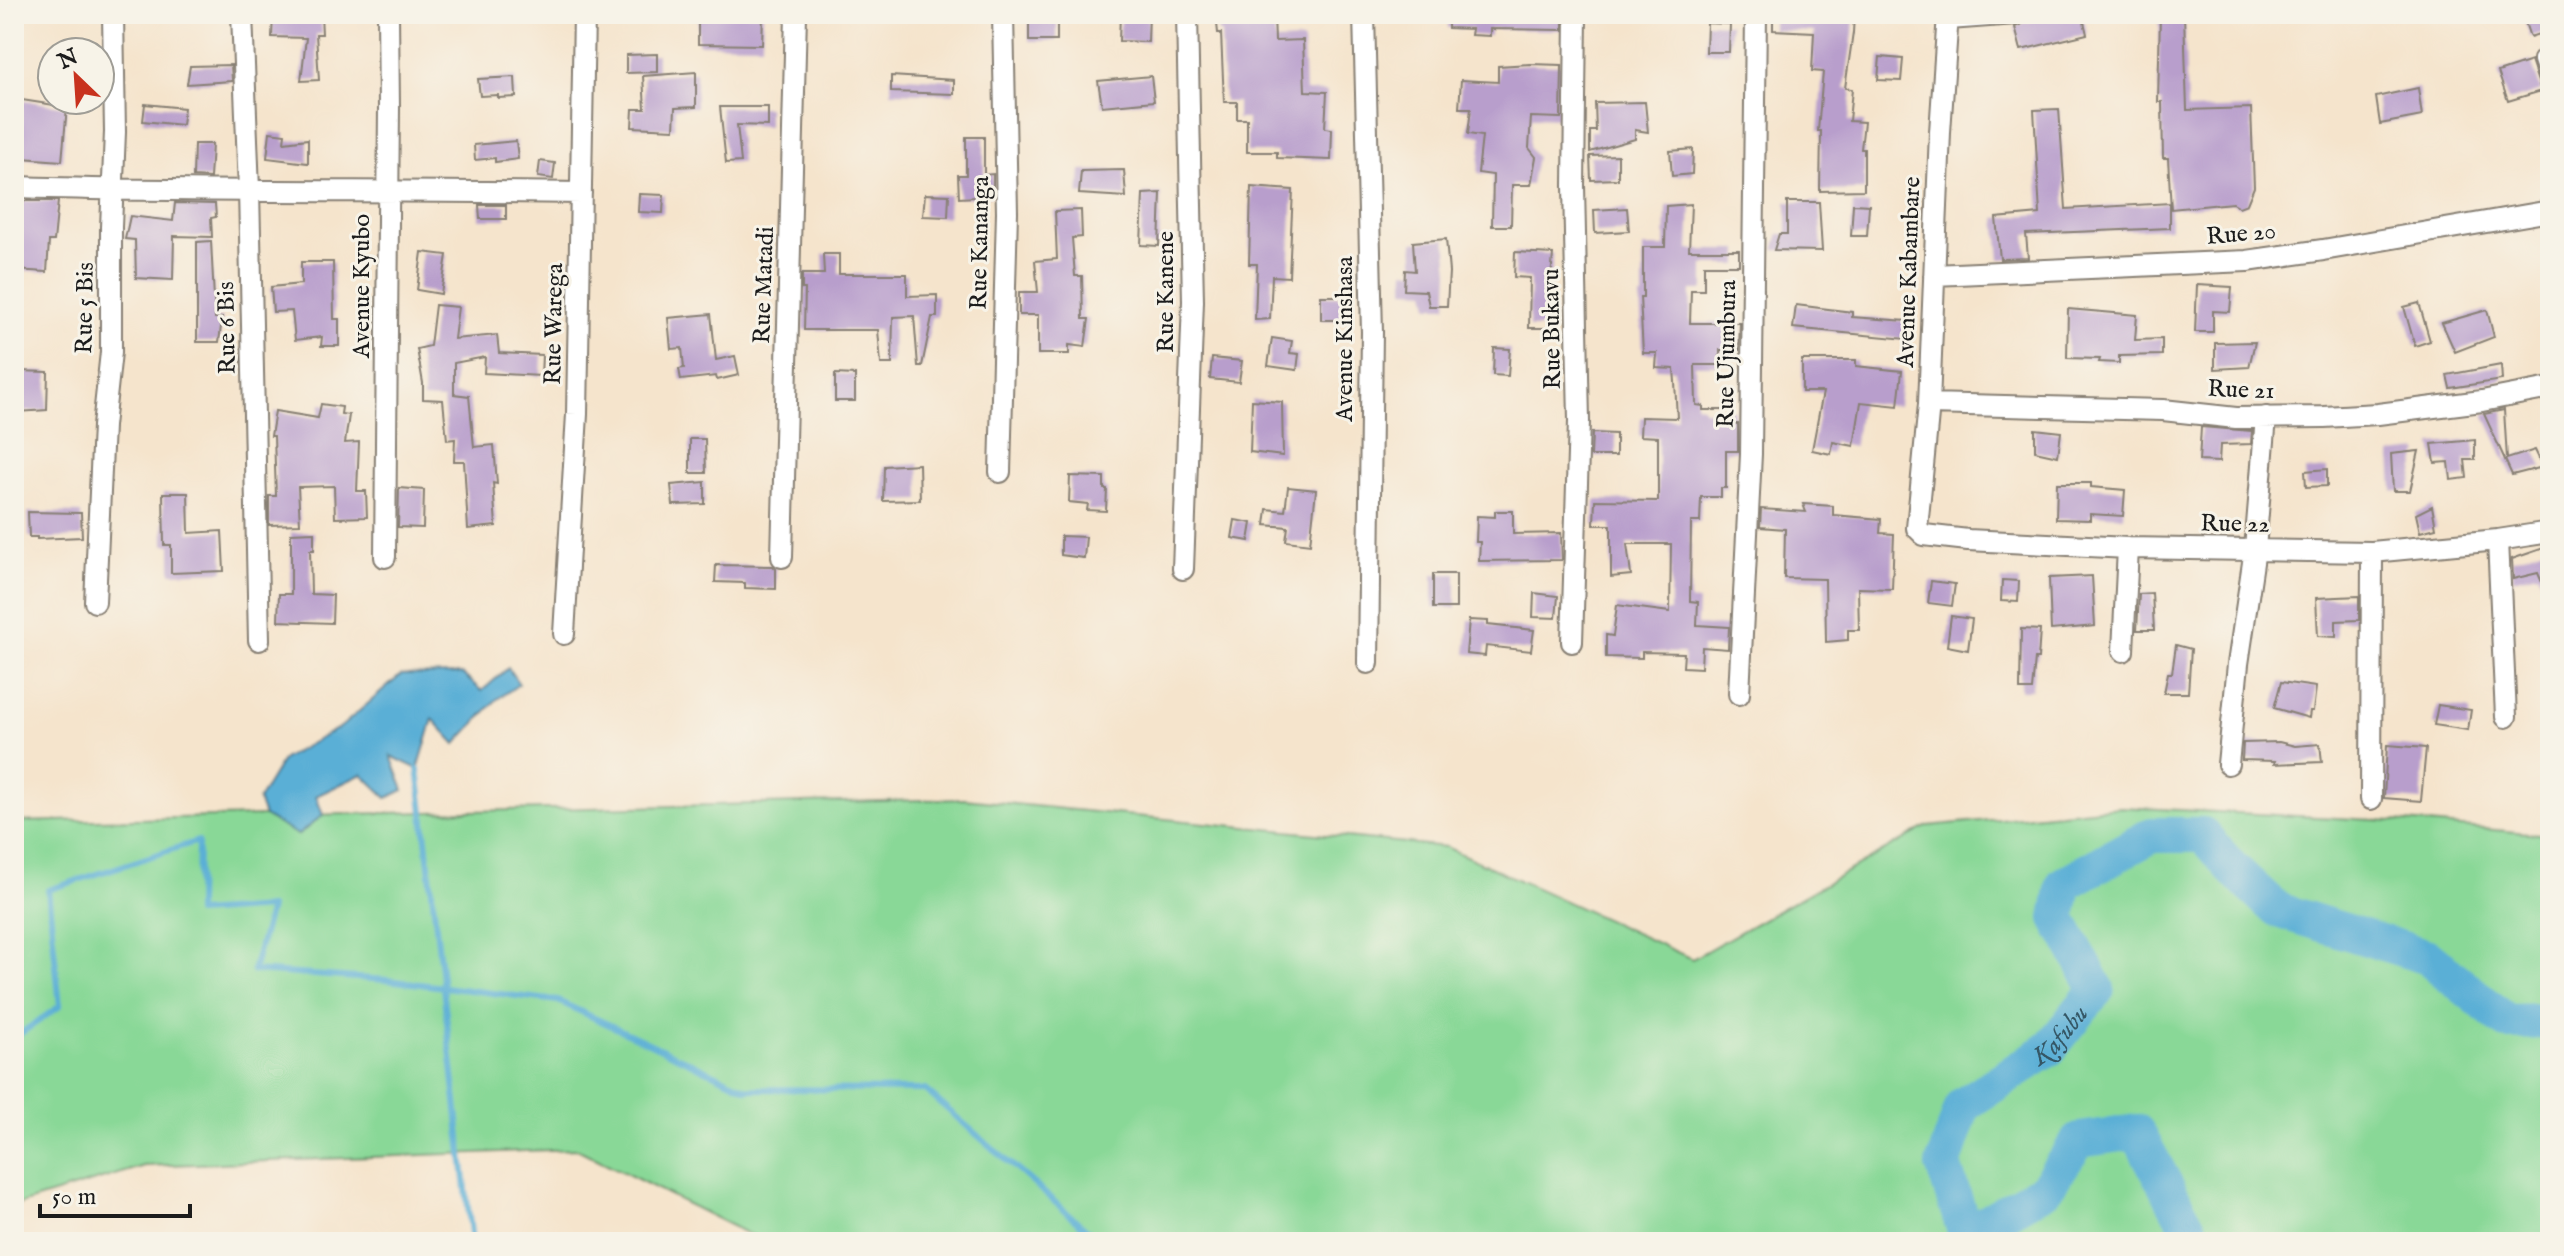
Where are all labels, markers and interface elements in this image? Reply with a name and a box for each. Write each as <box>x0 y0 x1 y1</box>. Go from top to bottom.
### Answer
north arrow <box>36 36 116 116</box>
text: N <box>53 43 83 77</box>
street label: Rue Kananga <box>964 175 997 310</box>
street label: Avenue Kabambare <box>1891 176 1928 369</box>
street label: Avenue Kyubo <box>347 214 378 359</box>
street label: Rue 20 <box>2205 216 2277 253</box>
street label: Rue Matadi <box>747 226 782 344</box>
street label: Rue Kanene <box>1151 231 1182 353</box>
street label: Avenue Kinshasa <box>1330 256 1361 423</box>
street label: Rue 5 Bis <box>69 262 102 354</box>
street label: Rue Warega <box>538 262 571 385</box>
street label: Rue Bukavu <box>1536 268 1569 390</box>
street label: Rue Ujumbura <box>1711 279 1744 428</box>
street label: Rue 6 Bis <box>211 281 244 375</box>
street label: Rue 21 <box>2207 374 2275 407</box>
street label: Rue 22 <box>2200 508 2270 541</box>
water label: Kafubu <box>2025 998 2096 1074</box>
scale bar <box>40 1168 190 1218</box>
text: 50 m <box>52 1182 96 1213</box>

